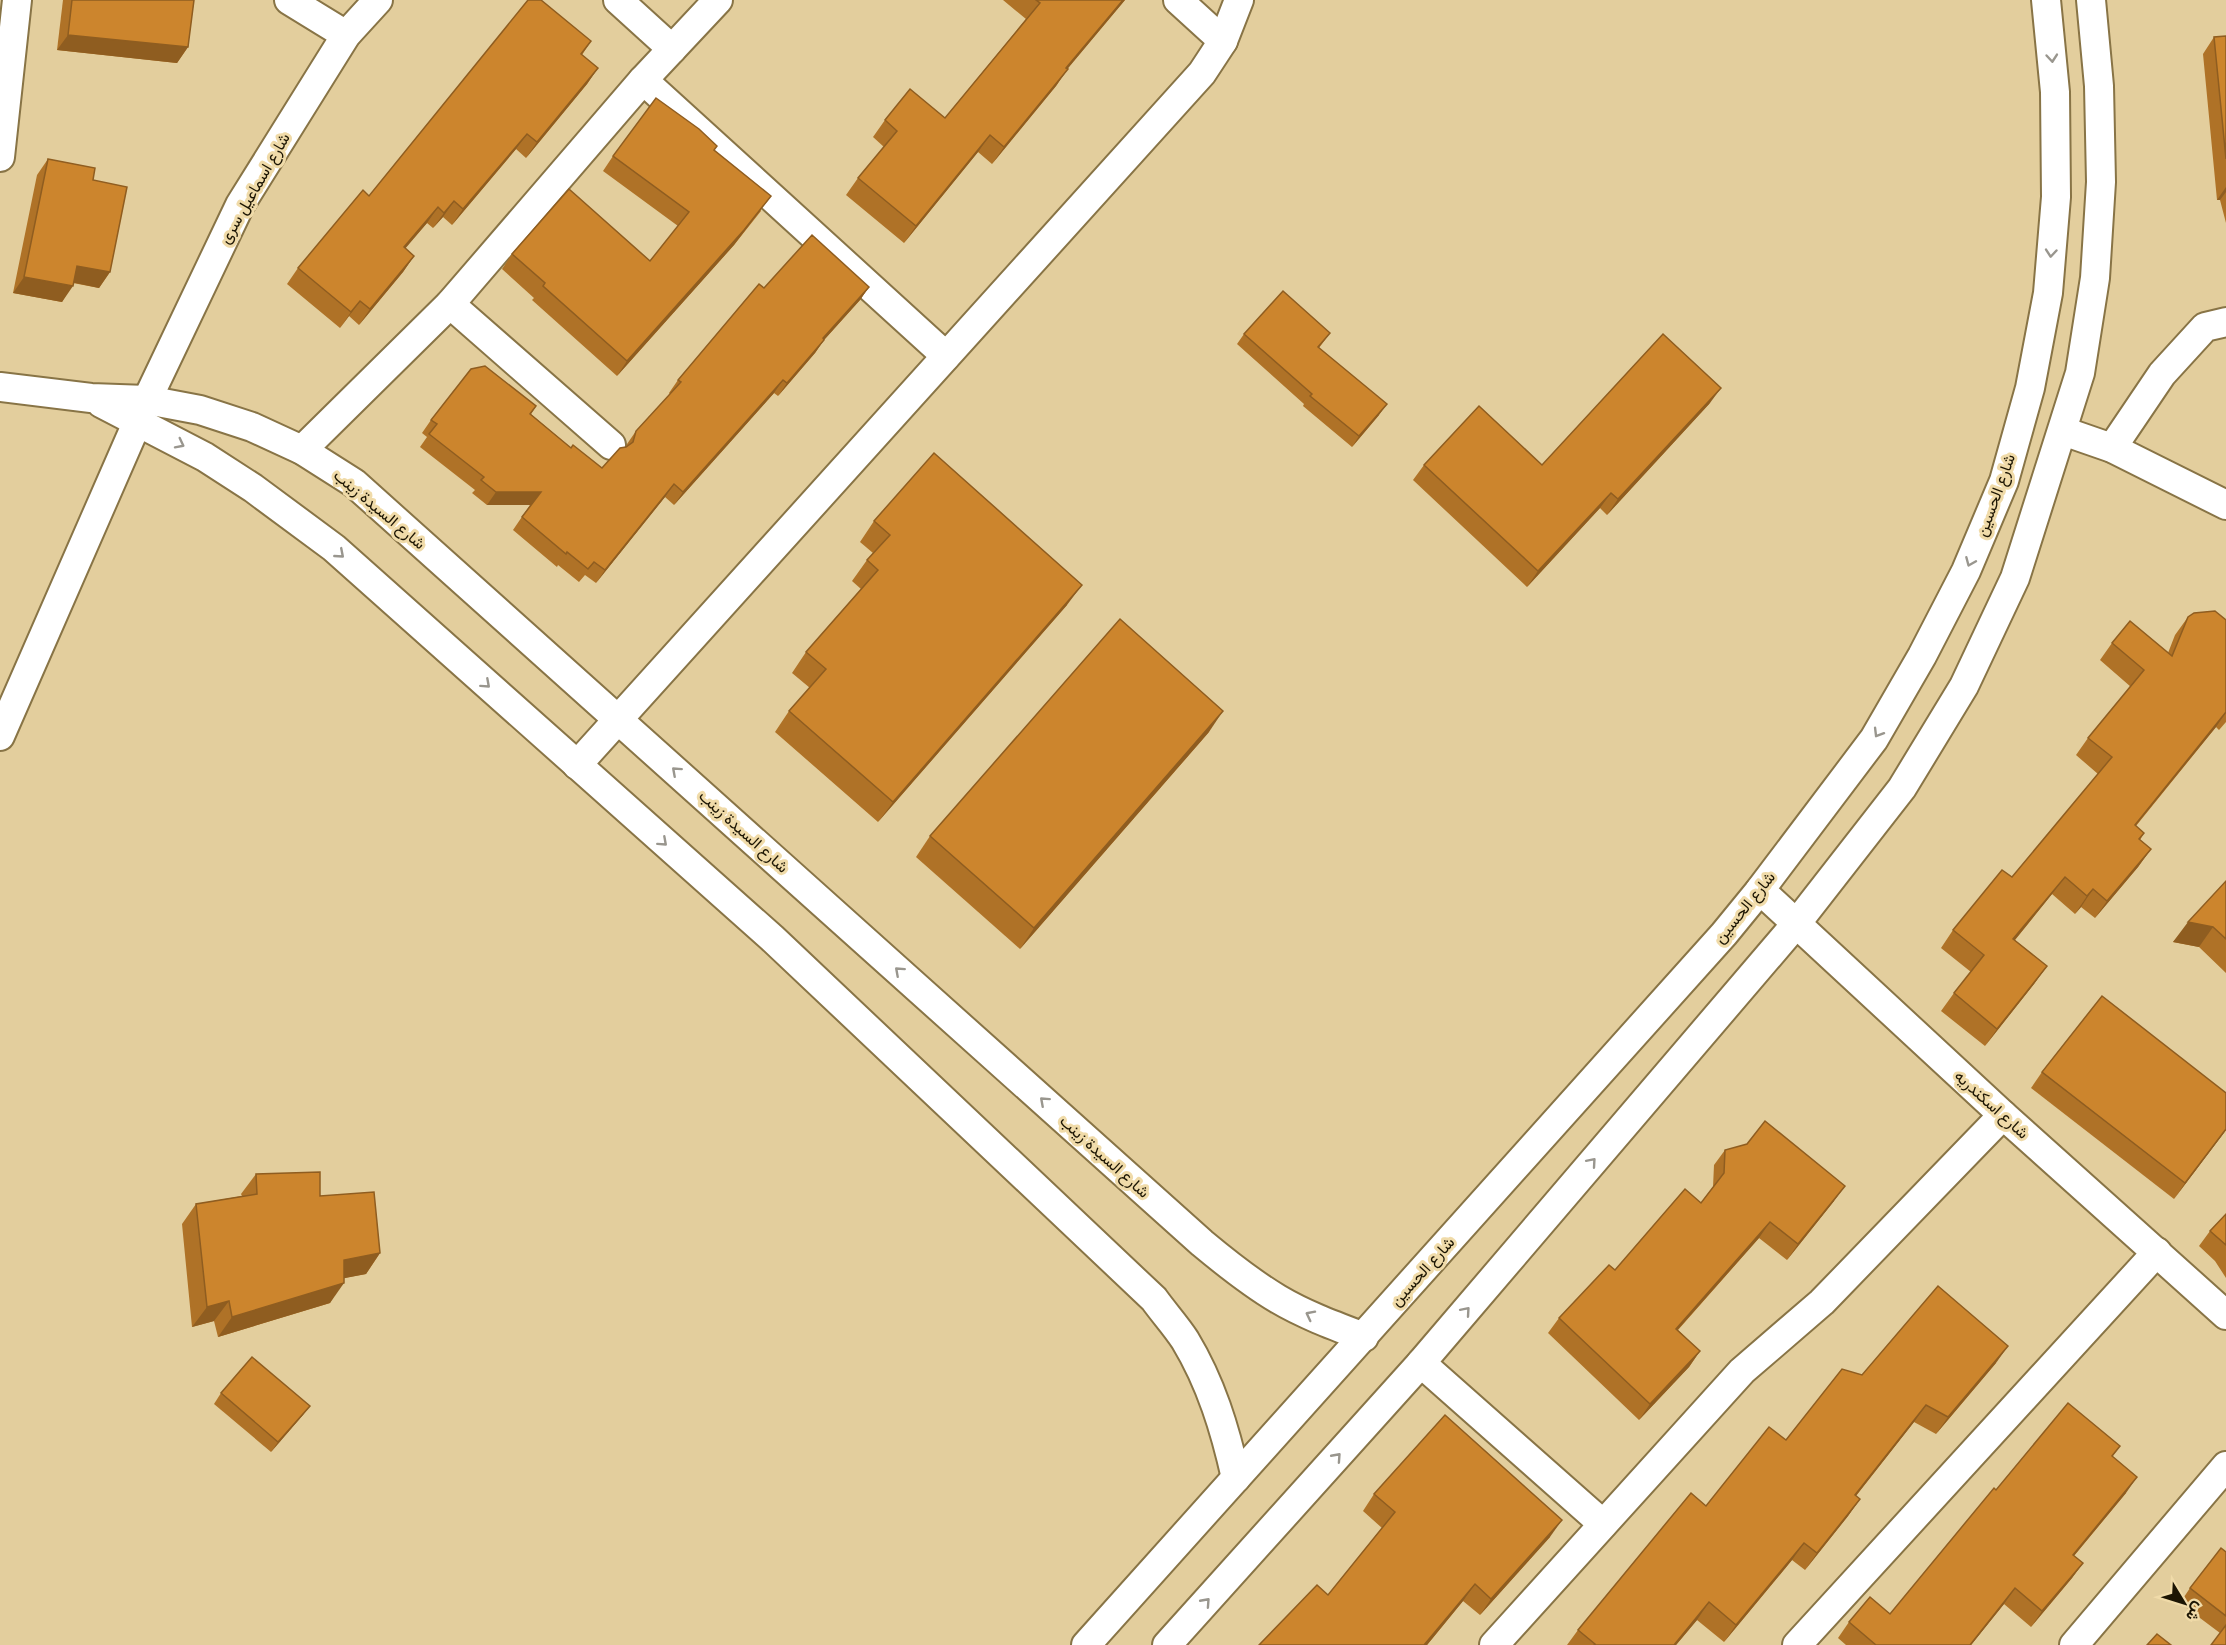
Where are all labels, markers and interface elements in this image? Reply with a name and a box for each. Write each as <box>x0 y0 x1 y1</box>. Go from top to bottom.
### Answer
one-way arrow <box>2045 54 2058 63</box>
street label: شارع اسماعيل سرى <box>214 129 296 248</box>
one-way arrow <box>2045 248 2058 257</box>
one-way arrow <box>174 437 185 448</box>
street label: شارع الحسين <box>1971 451 2021 540</box>
street label: شارع السيدة زينب <box>329 465 430 555</box>
one-way arrow <box>334 547 344 558</box>
one-way arrow <box>1965 555 1977 566</box>
one-way arrow <box>479 677 490 688</box>
one-way arrow <box>1873 727 1885 737</box>
one-way arrow <box>672 767 683 778</box>
street label: شارع السيدة زينب <box>694 785 793 878</box>
one-way arrow <box>656 835 667 846</box>
street label: شارع الحسين <box>1709 867 1781 948</box>
one-way arrow <box>895 967 906 978</box>
street label: شارع اسكندريه <box>1949 1065 2033 1144</box>
one-way arrow <box>1040 1097 1051 1108</box>
street label: شارع السيدة زينب <box>1055 1110 1154 1203</box>
one-way arrow <box>1585 1158 1596 1169</box>
street label: شارع الحسين <box>1386 1232 1460 1311</box>
one-way arrow <box>1459 1307 1470 1318</box>
one-way arrow <box>1305 1311 1316 1322</box>
one-way arrow <box>1330 1453 1341 1463</box>
north arrow <box>2154 1573 2214 1633</box>
one-way arrow <box>1199 1598 1210 1608</box>
text: ش <box>2182 1598 2210 1626</box>

